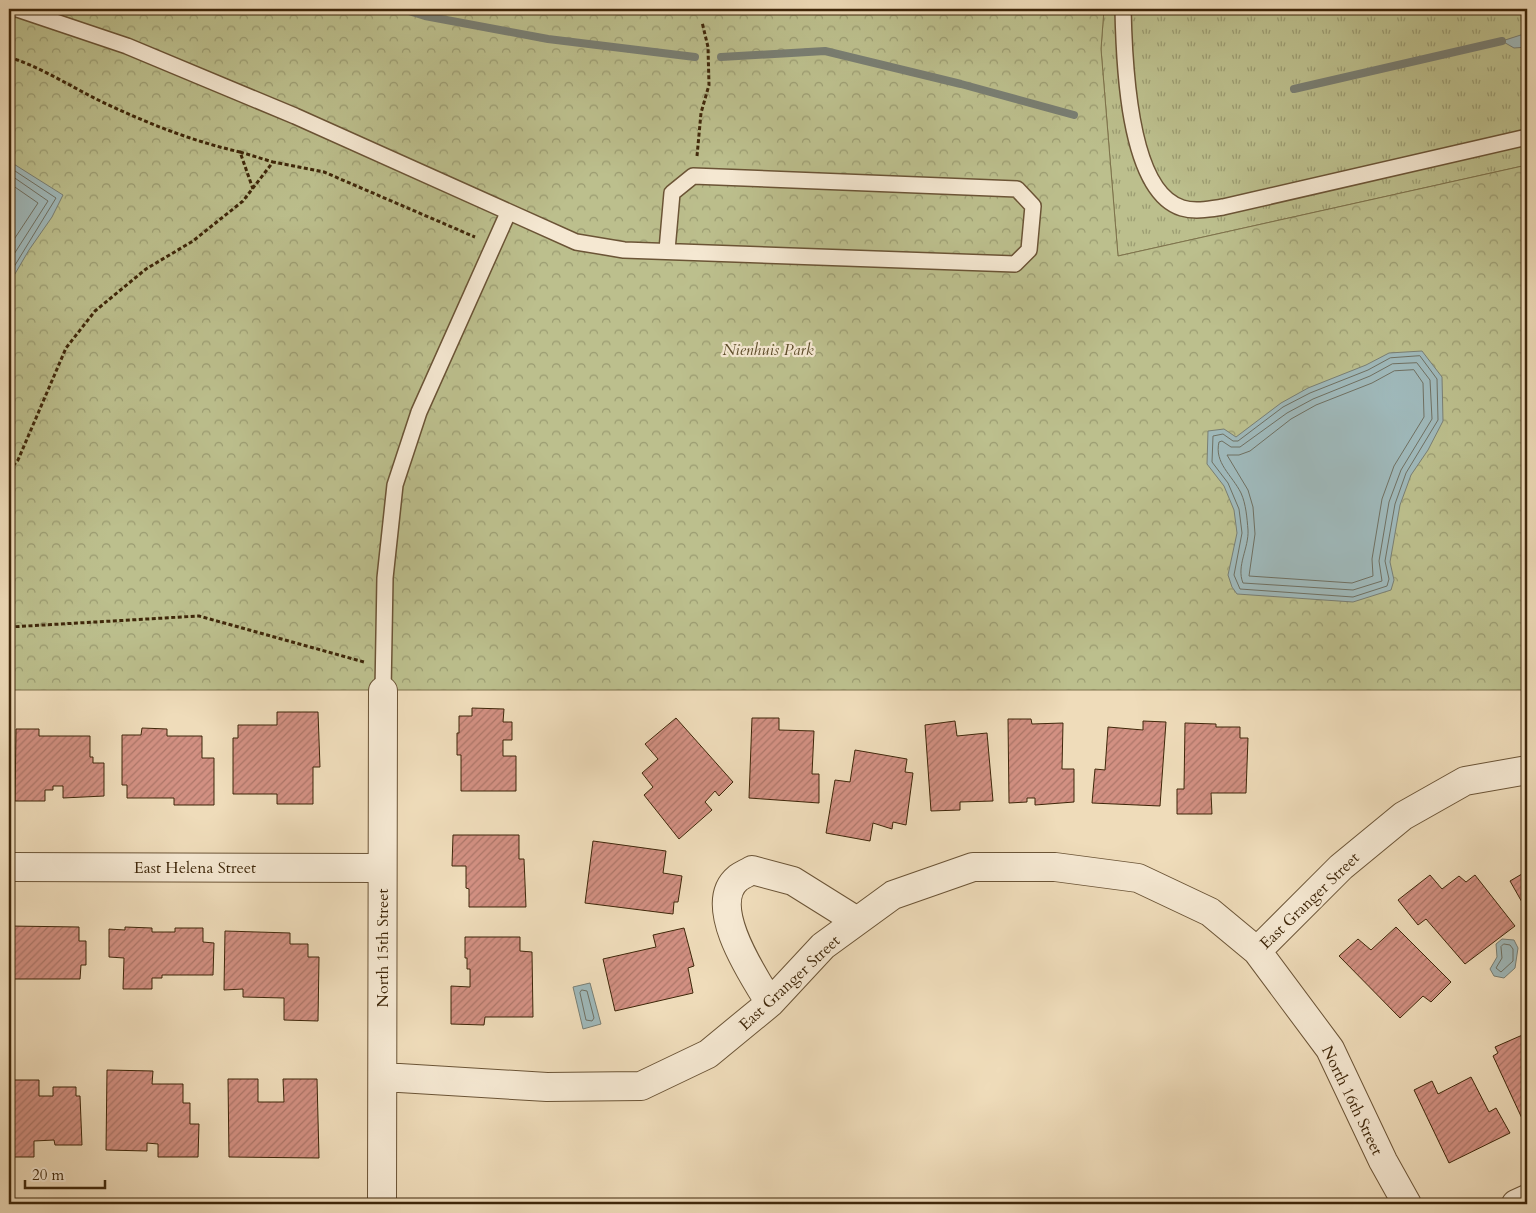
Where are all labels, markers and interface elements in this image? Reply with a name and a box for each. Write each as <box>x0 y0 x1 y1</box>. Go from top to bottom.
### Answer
park label: Nienhuis Park <box>722 339 814 361</box>
street label: East Granger Street <box>1255 847 1364 954</box>
street label: East Helena Street <box>134 857 256 879</box>
street label: North 15th Street <box>372 888 394 1008</box>
street label: East Granger Street <box>734 930 845 1035</box>
street label: North 16th Street <box>1316 1042 1388 1159</box>
scale bar <box>25 1158 105 1190</box>
text: 20 m <box>32 1165 64 1185</box>

